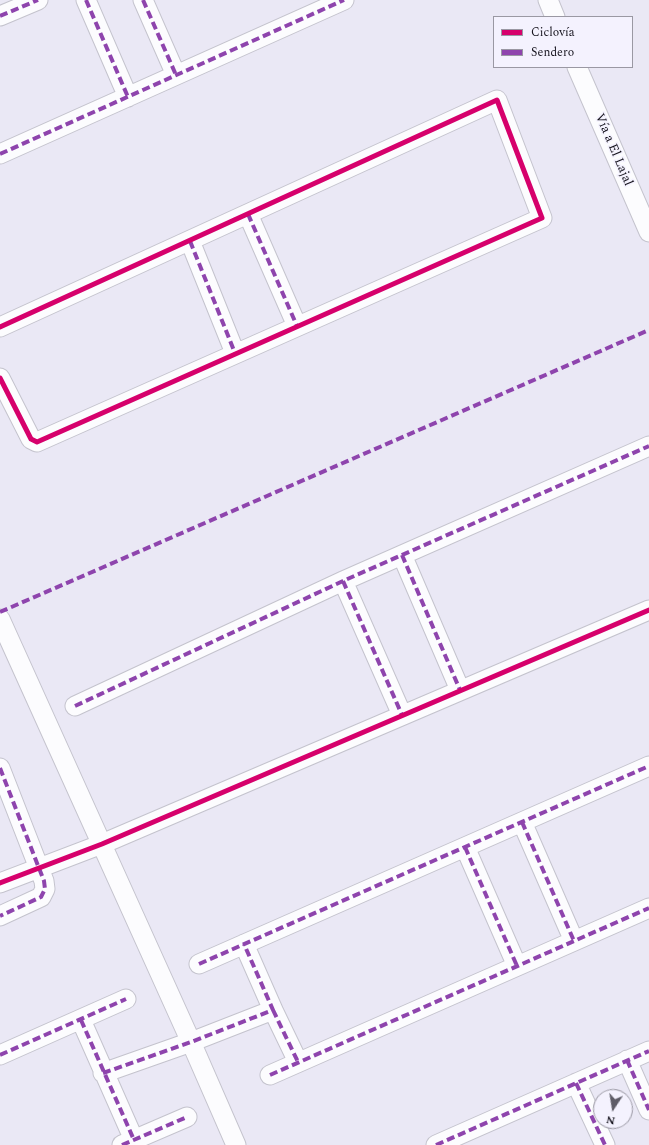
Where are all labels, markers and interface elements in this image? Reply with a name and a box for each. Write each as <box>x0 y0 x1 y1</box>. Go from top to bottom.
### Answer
legend <box>493 16 633 68</box>
text: Ciclovía <box>531 23 575 42</box>
text: Sendero <box>531 43 574 62</box>
street label: Vía a El Lajal <box>591 111 635 189</box>
north arrow <box>593 1089 633 1129</box>
text: N <box>604 1111 617 1129</box>

